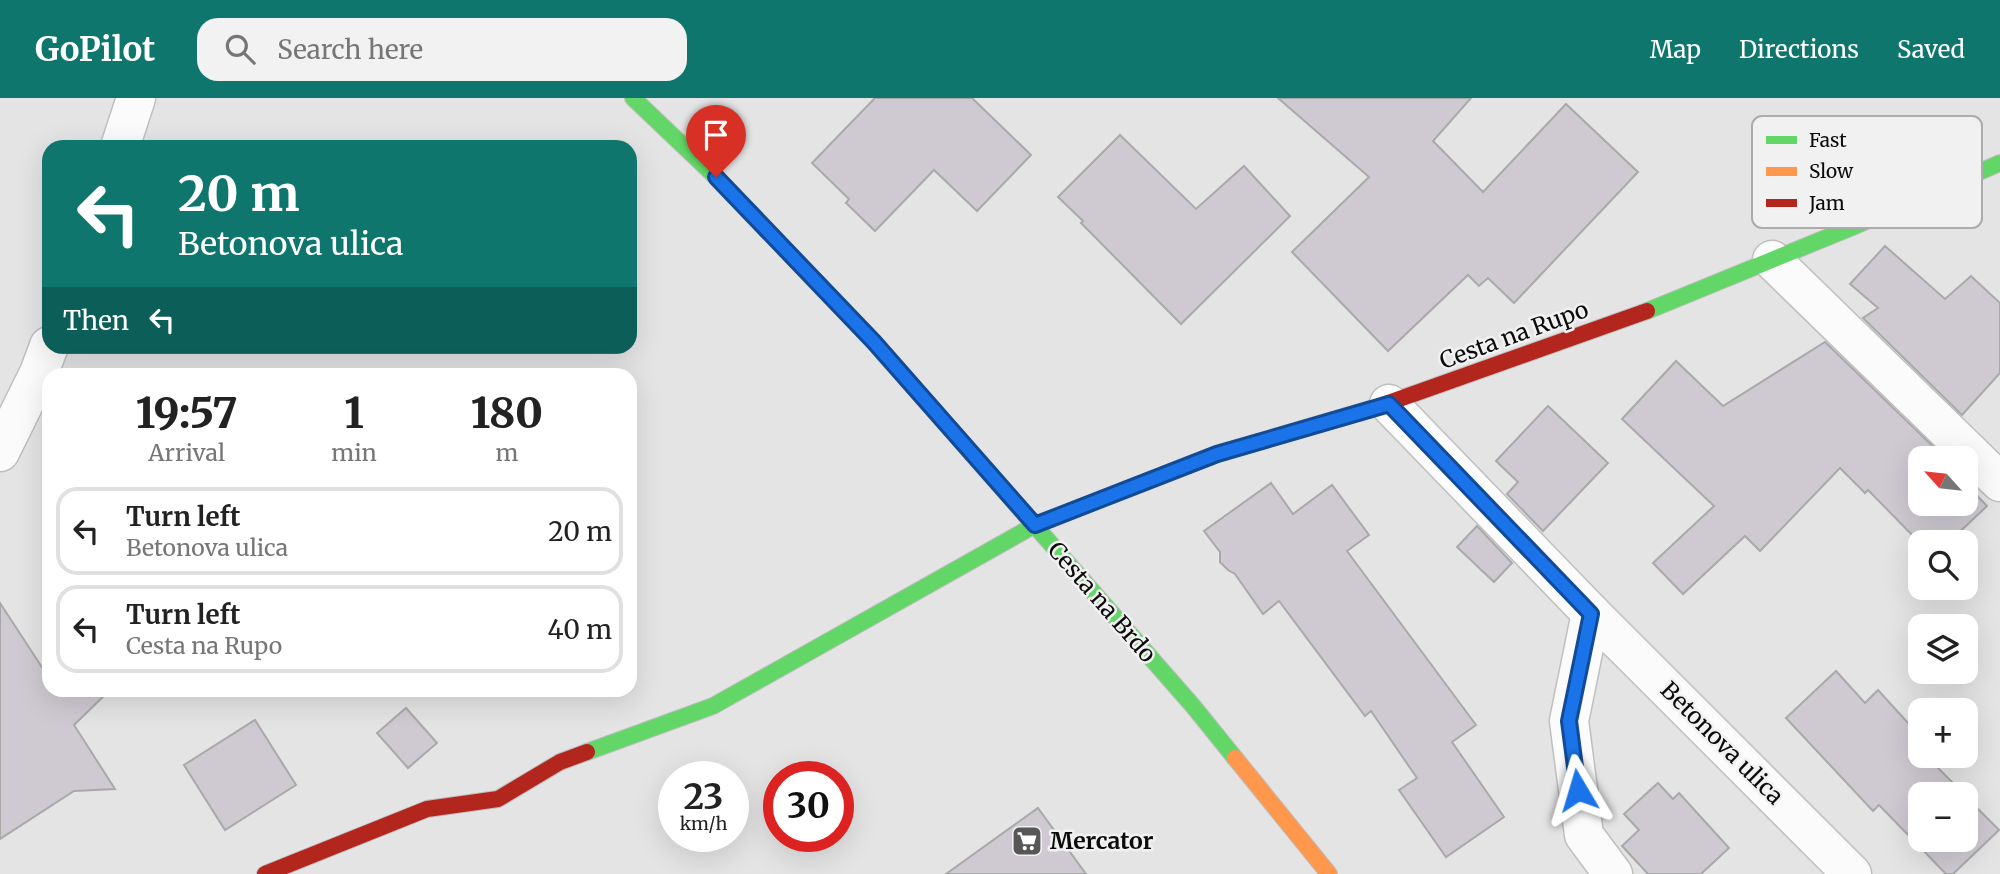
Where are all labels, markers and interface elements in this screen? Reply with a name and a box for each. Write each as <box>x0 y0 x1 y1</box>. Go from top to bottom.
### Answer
search box <box>197 18 687 81</box>
text: GoPilot <box>35 29 155 70</box>
icon: search <box>221 30 259 68</box>
text: Search here <box>277 33 423 66</box>
text: Map <box>1650 34 1701 65</box>
text: Directions <box>1739 34 1859 65</box>
text: Saved <box>1897 34 1965 65</box>
pin <box>686 105 746 177</box>
icon: arrive <box>697 116 735 154</box>
legend <box>1752 116 1982 228</box>
text: Fast <box>1809 128 1847 152</box>
text: Slow <box>1809 159 1854 183</box>
text: 20 m <box>178 163 299 224</box>
icon: left <box>63 168 154 259</box>
text: Jam <box>1808 191 1845 215</box>
text: Betonova ulica <box>178 224 403 264</box>
street label: Cesta na Rupo <box>1436 294 1592 375</box>
icon: left <box>143 301 181 339</box>
text: Then <box>63 304 129 337</box>
text: 19:57 <box>136 387 238 439</box>
text: 1 <box>344 387 364 439</box>
text: 180 <box>471 387 543 439</box>
text: Arrival <box>148 438 225 467</box>
text: min <box>331 438 377 467</box>
text: m <box>496 438 518 467</box>
north arrow <box>1908 446 1978 516</box>
map controls <box>1908 446 1978 852</box>
text: Turn left <box>126 500 240 533</box>
icon: left <box>67 512 105 550</box>
text: 20 m <box>548 515 612 548</box>
button: search <box>1908 530 1978 600</box>
text: Betonova ulica <box>126 533 288 562</box>
street label: Cesta na Brdo <box>1042 535 1163 668</box>
text: Turn left <box>126 598 240 631</box>
icon: left <box>67 610 105 648</box>
text: 40 m <box>548 613 612 646</box>
button: layers <box>1908 614 1978 684</box>
text: Cesta na Rupo <box>126 631 282 660</box>
street label: Betonova ulica <box>1655 675 1790 810</box>
button: + <box>1908 698 1978 768</box>
position arrow <box>1541 753 1615 827</box>
speed limit sign: 30 <box>763 761 854 852</box>
text: 23 <box>684 775 723 819</box>
button: − <box>1908 782 1978 852</box>
text: km/h <box>680 812 727 835</box>
supermarket icon: Mercator <box>1010 824 1044 858</box>
place label: Mercator <box>1050 826 1154 855</box>

